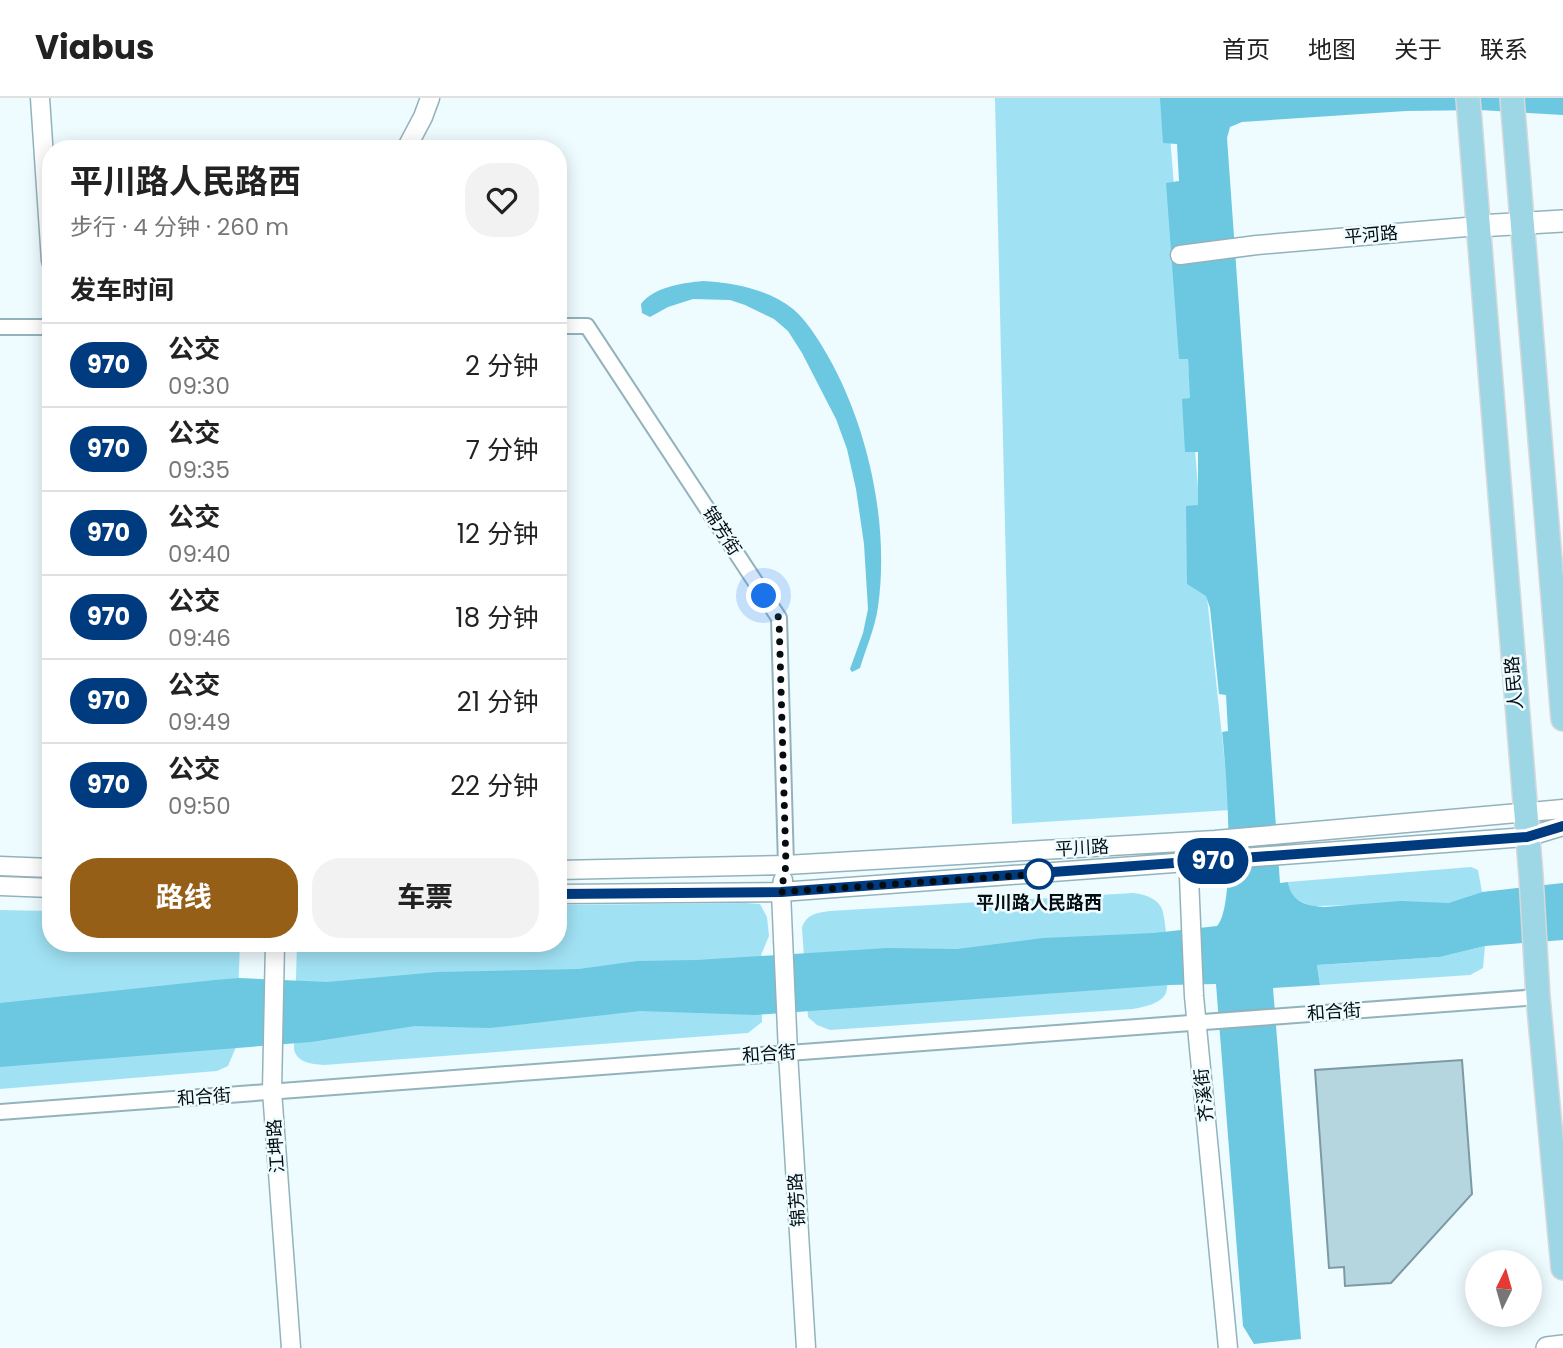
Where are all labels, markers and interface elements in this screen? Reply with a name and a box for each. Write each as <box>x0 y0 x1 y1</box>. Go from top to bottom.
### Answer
text: Viabus <box>35 24 154 71</box>
text: 首页 <box>1222 33 1270 66</box>
text: 地图 <box>1308 33 1356 66</box>
text: 关于 <box>1394 33 1442 66</box>
text: 联系 <box>1480 33 1528 66</box>
text: 平川路人民路西 <box>70 158 301 205</box>
button: heart <box>465 163 539 237</box>
text: 步行 · 4 分钟 · 260 m <box>70 211 289 243</box>
street label: 平河路 <box>1343 220 1399 249</box>
text: 发车时间 <box>70 272 174 308</box>
text: 公交 <box>168 331 220 367</box>
text: 970 <box>87 348 130 381</box>
text: 2 分钟 <box>465 348 539 384</box>
text: 09:30 <box>168 370 230 402</box>
text: 公交 <box>168 415 220 451</box>
text: 970 <box>87 432 130 465</box>
text: 7 分钟 <box>466 432 539 468</box>
text: 09:35 <box>168 454 230 486</box>
text: 公交 <box>168 499 220 535</box>
street label: 锦芳街 <box>697 501 748 560</box>
text: 970 <box>87 516 130 549</box>
text: 12 分钟 <box>457 516 539 552</box>
text: 09:40 <box>168 538 231 570</box>
your location <box>746 578 781 613</box>
text: 公交 <box>168 583 220 619</box>
text: 970 <box>87 600 130 633</box>
text: 18 分钟 <box>455 600 539 636</box>
text: 09:46 <box>168 622 231 654</box>
street label: 人民路 <box>1499 655 1528 711</box>
text: 公交 <box>168 667 220 703</box>
text: 970 <box>87 684 130 717</box>
text: 21 分钟 <box>457 684 539 720</box>
text: 09:49 <box>168 706 231 738</box>
text: 公交 <box>168 751 220 787</box>
text: 970 <box>87 768 130 801</box>
text: 22 分钟 <box>450 768 539 804</box>
text: 09:50 <box>168 790 231 822</box>
street label: 平川路 <box>1054 834 1110 861</box>
line badge: 970 <box>1173 838 1253 884</box>
text: 970 <box>1191 844 1235 877</box>
button: 路线 <box>70 858 298 938</box>
button: 车票 <box>312 858 539 938</box>
marker: 平川路人民路西 <box>1024 859 1054 889</box>
place label: 平川路人民路西 <box>976 890 1102 915</box>
street label: 和合街 <box>1306 997 1362 1026</box>
street label: 和合街 <box>741 1039 797 1068</box>
street label: 齐溪街 <box>1188 1067 1219 1123</box>
street label: 和合街 <box>176 1082 232 1111</box>
street label: 江坤路 <box>261 1118 290 1174</box>
street label: 锦芳路 <box>782 1172 811 1228</box>
north arrow <box>1465 1250 1542 1326</box>
map controls <box>1465 1250 1542 1327</box>

